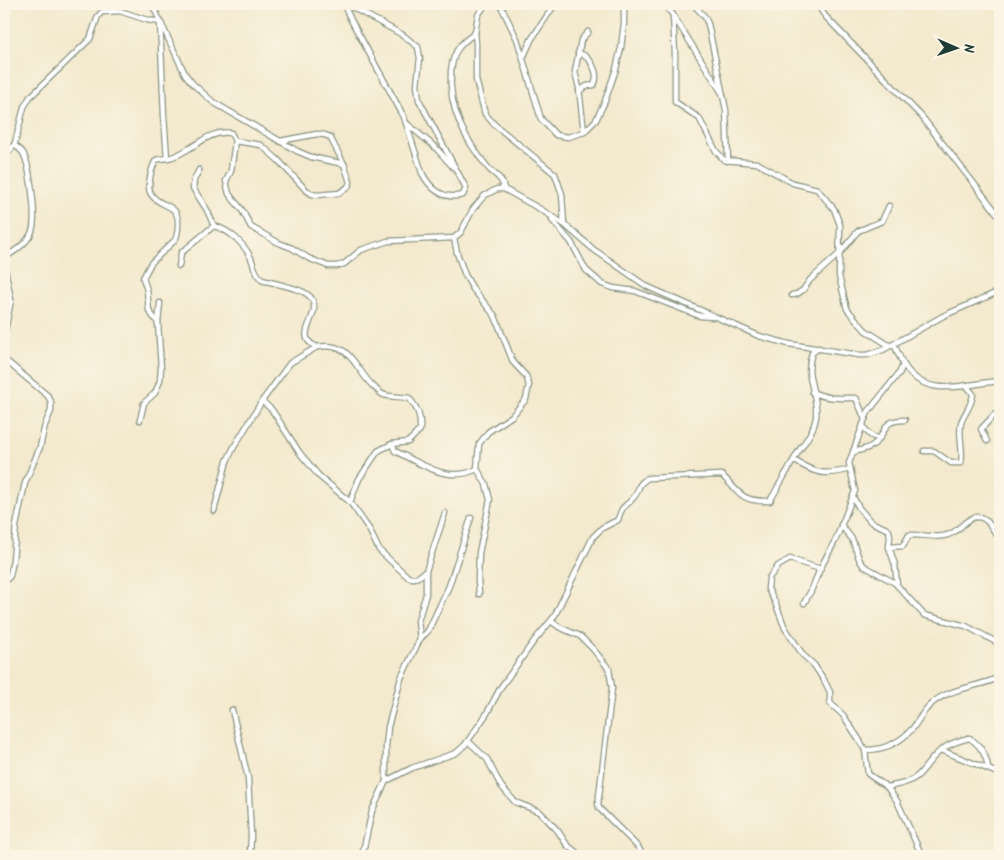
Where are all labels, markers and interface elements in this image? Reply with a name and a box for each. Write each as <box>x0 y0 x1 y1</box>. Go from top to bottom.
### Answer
north arrow <box>932 22 982 72</box>
text: N <box>957 44 979 53</box>

